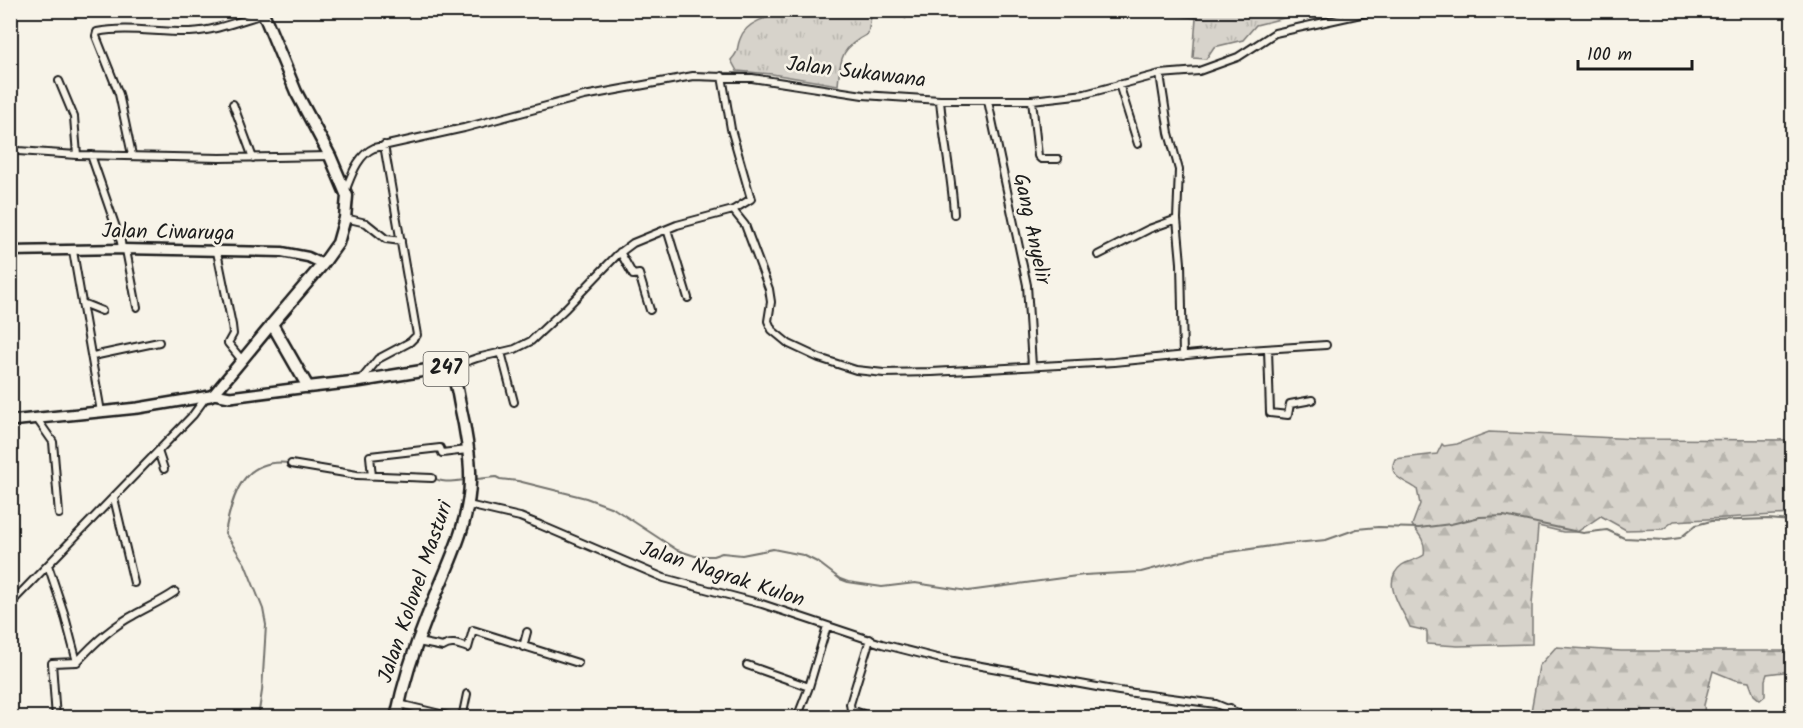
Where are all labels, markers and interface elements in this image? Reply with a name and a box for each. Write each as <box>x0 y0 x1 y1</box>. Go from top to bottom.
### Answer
scale bar <box>1578 33 1692 71</box>
text: 100 m <box>1587 41 1632 70</box>
street label: Jalan Sukawana <box>784 48 928 98</box>
street label: Gang Anyelir <box>1003 170 1059 289</box>
street label: Jalan Ciwaruga <box>101 215 235 251</box>
road number: 247 <box>424 352 468 386</box>
street label: Jalan Kolonel Masturi <box>369 496 463 687</box>
street label: Jalan Nagrak Kulon <box>635 533 809 617</box>

